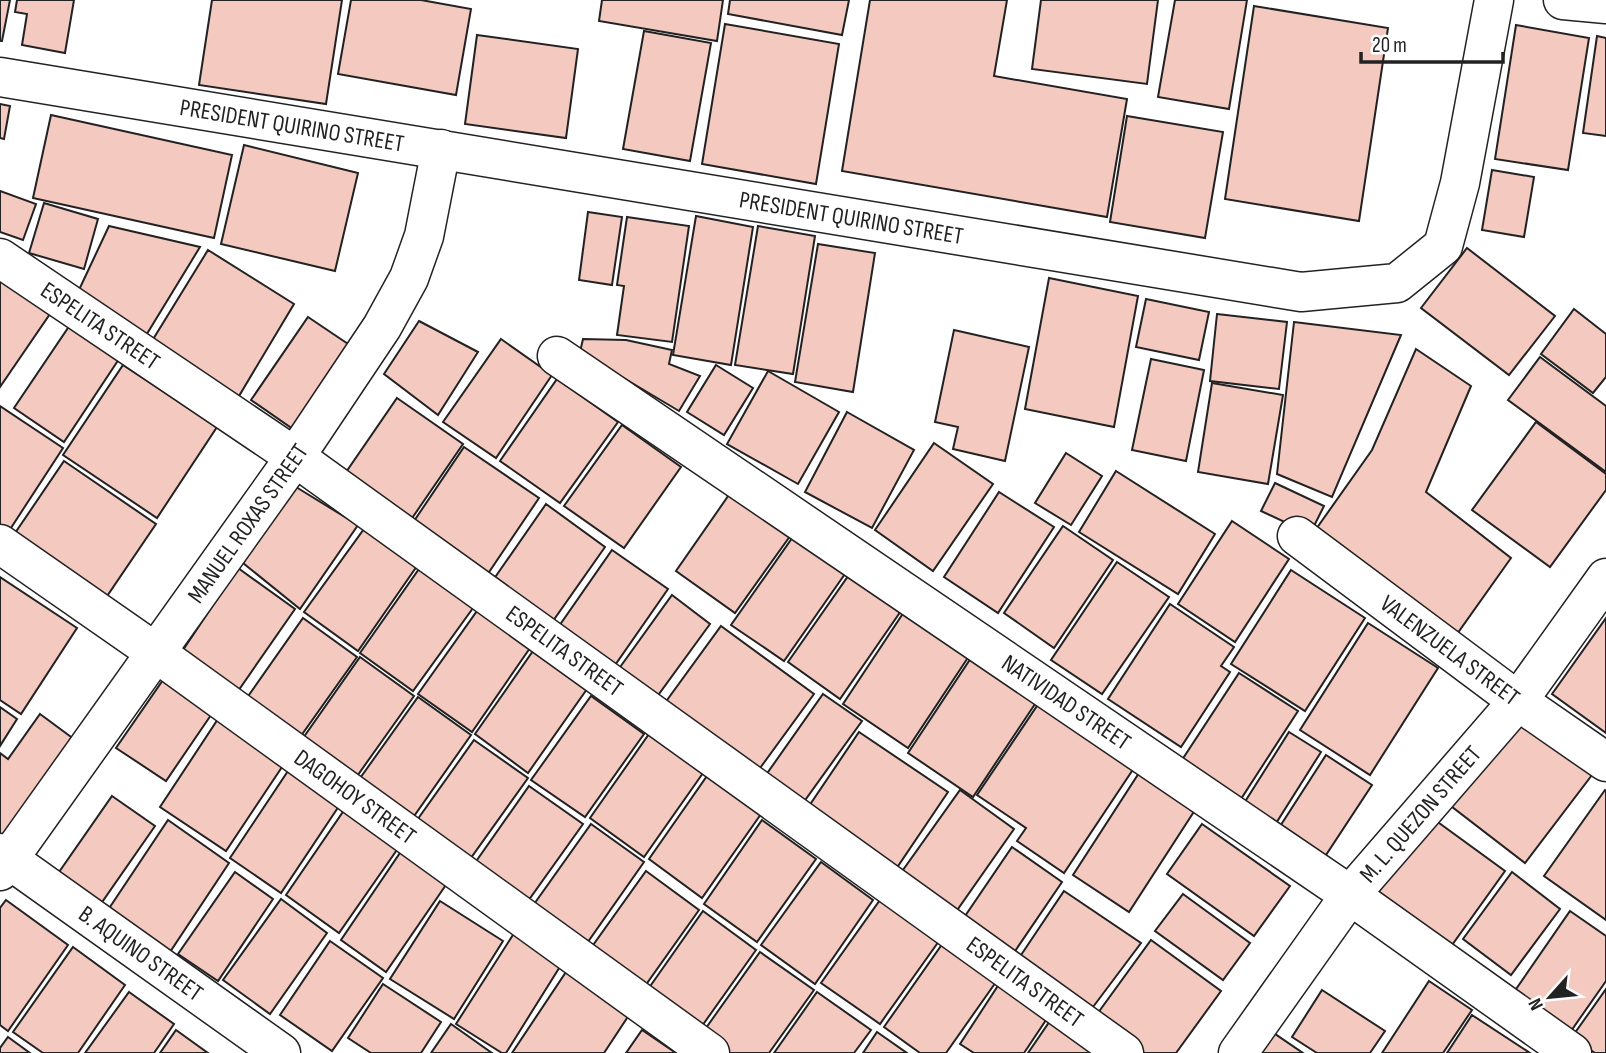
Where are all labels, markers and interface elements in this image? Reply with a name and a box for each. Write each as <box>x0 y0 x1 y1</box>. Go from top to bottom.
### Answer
scale bar <box>1361 21 1503 65</box>
text: 20 m <box>1372 33 1407 58</box>
street label: PRESIDENT QUIRINO STREET <box>178 92 407 158</box>
street label: PRESIDENT QUIRINO STREET <box>737 185 966 251</box>
street label: ESPELITA STREET <box>35 275 166 376</box>
street label: MANUEL ROXAS STREET <box>181 438 314 609</box>
street label: VALENZUELA STREET <box>1375 589 1526 712</box>
street label: ESPELITA STREET <box>500 599 629 703</box>
street label: NATIVIDAD STREET <box>996 648 1137 756</box>
street label: M. L. QUEZON STREET <box>1353 739 1488 888</box>
street label: DAGOHOY STREET <box>289 743 422 851</box>
street label: B. AQUINO STREET <box>73 899 209 1008</box>
street label: ESPELITA STREET <box>961 930 1089 1034</box>
north arrow <box>1515 962 1585 1032</box>
text: N <box>1524 994 1549 1014</box>

